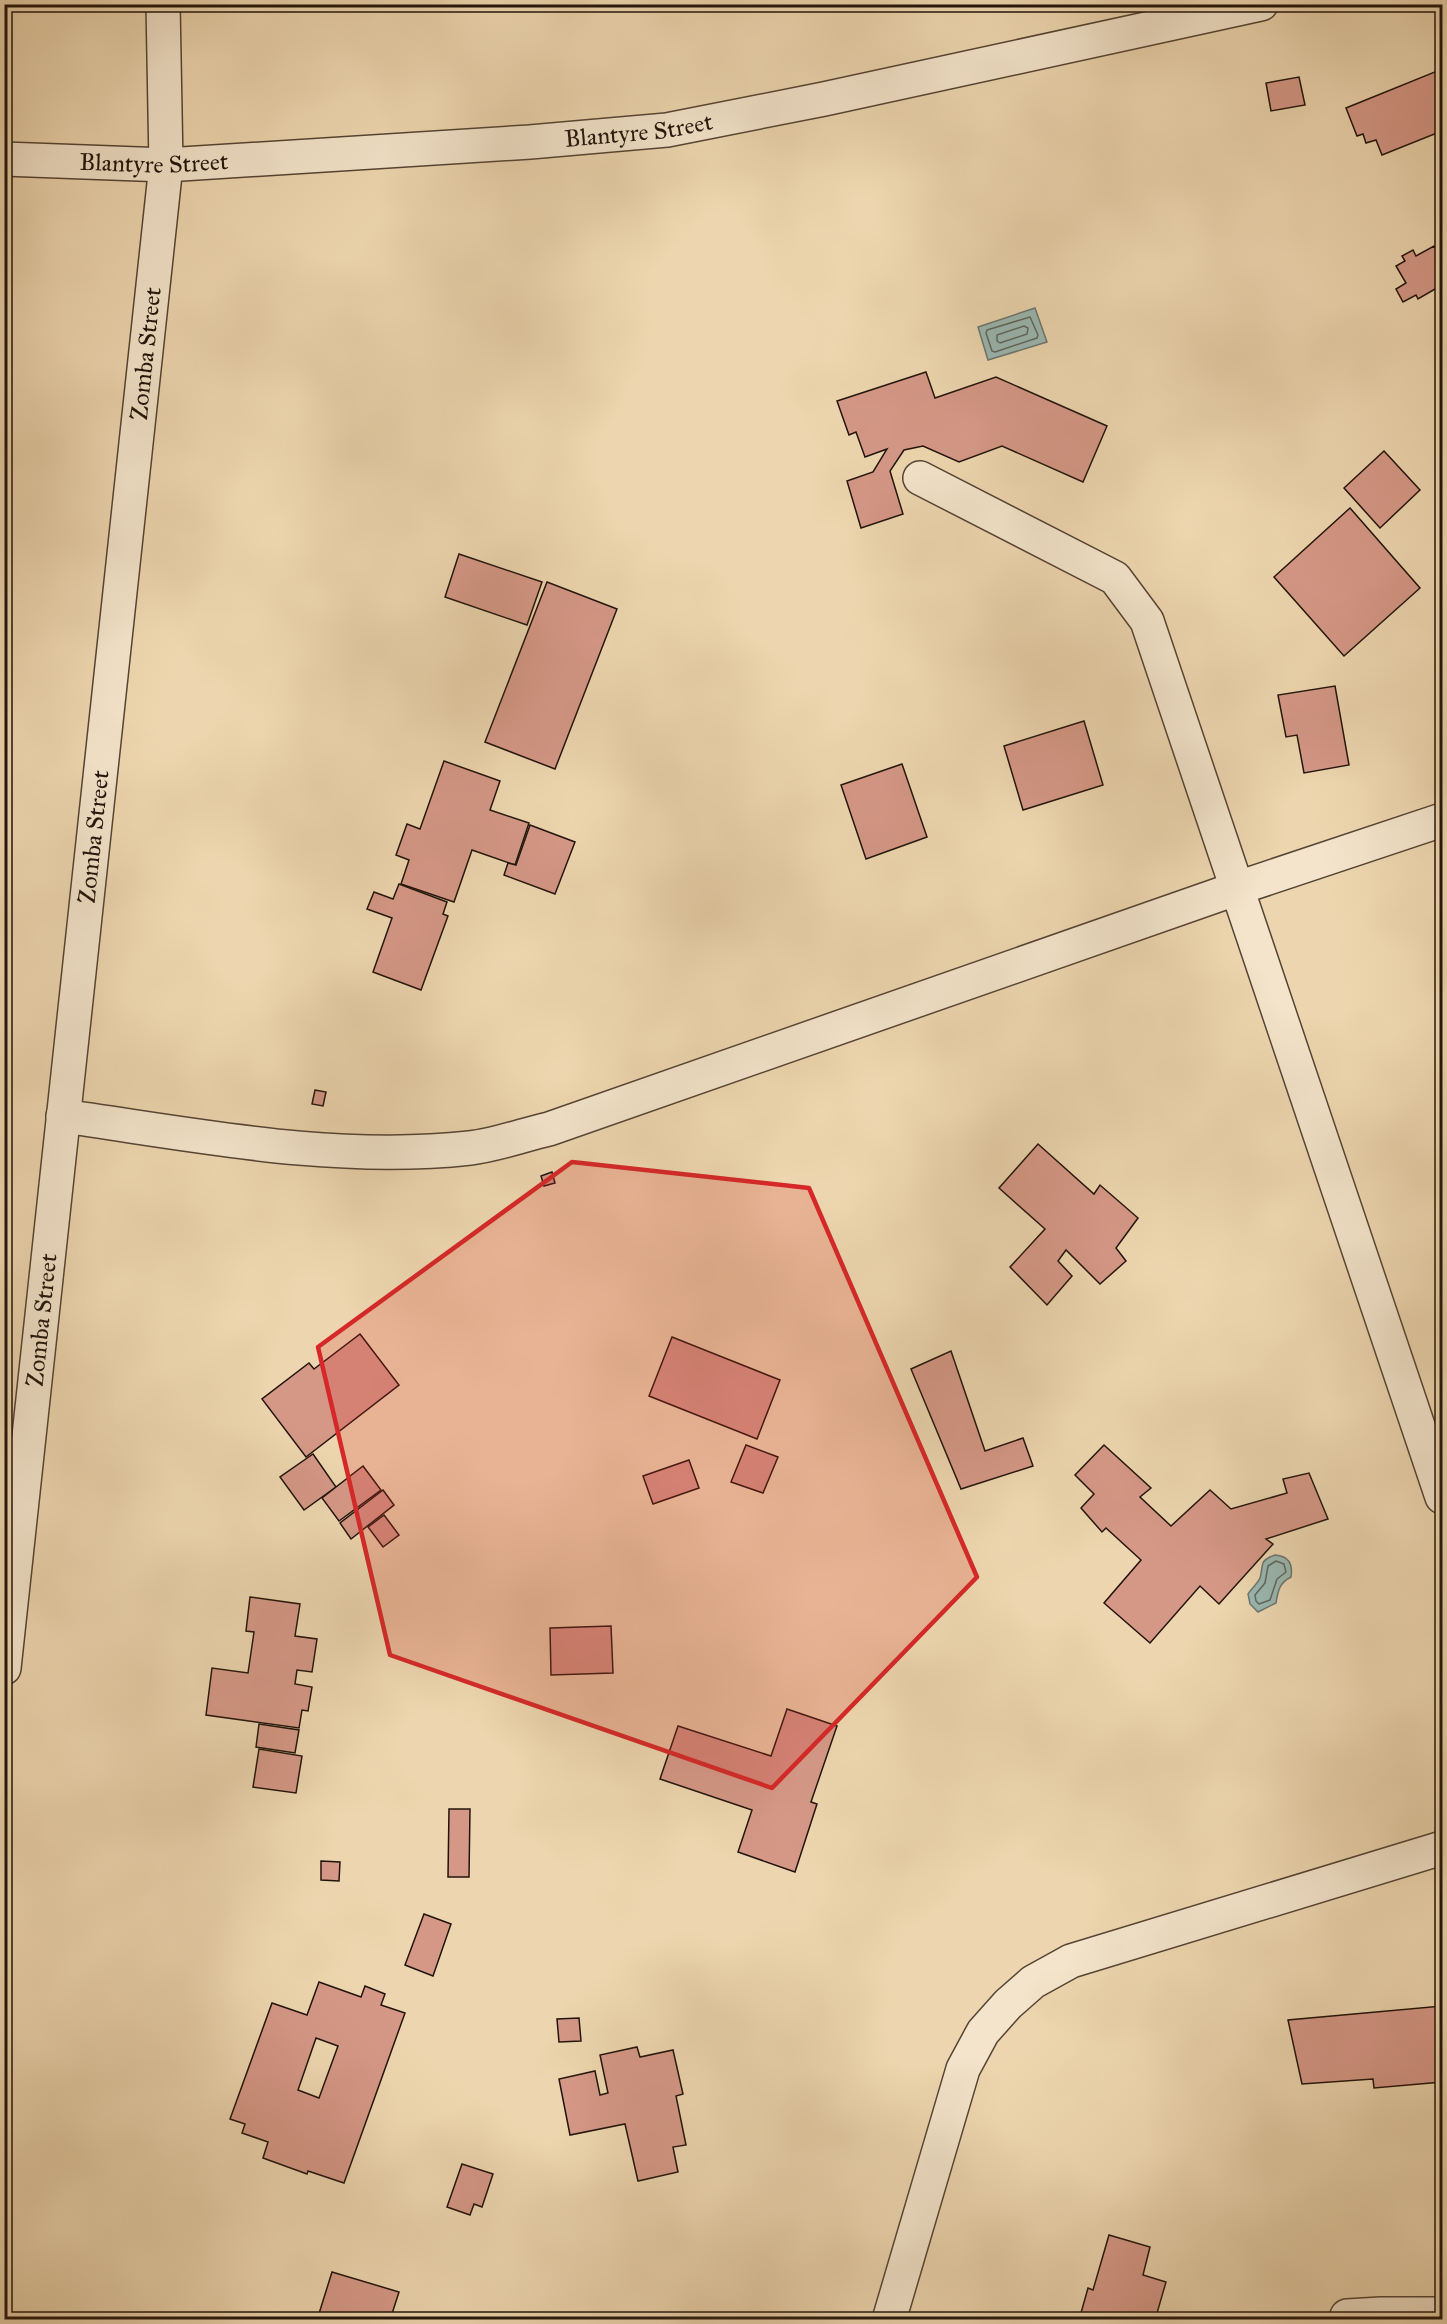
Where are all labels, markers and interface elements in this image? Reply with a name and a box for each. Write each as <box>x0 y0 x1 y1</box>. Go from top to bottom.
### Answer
street label: Blantyre Street <box>563 106 716 154</box>
street label: Blantyre Street <box>79 146 230 180</box>
street label: Zomba Street <box>124 285 168 422</box>
street label: Zomba Street <box>72 768 116 905</box>
street label: Zomba Street <box>19 1251 64 1388</box>

